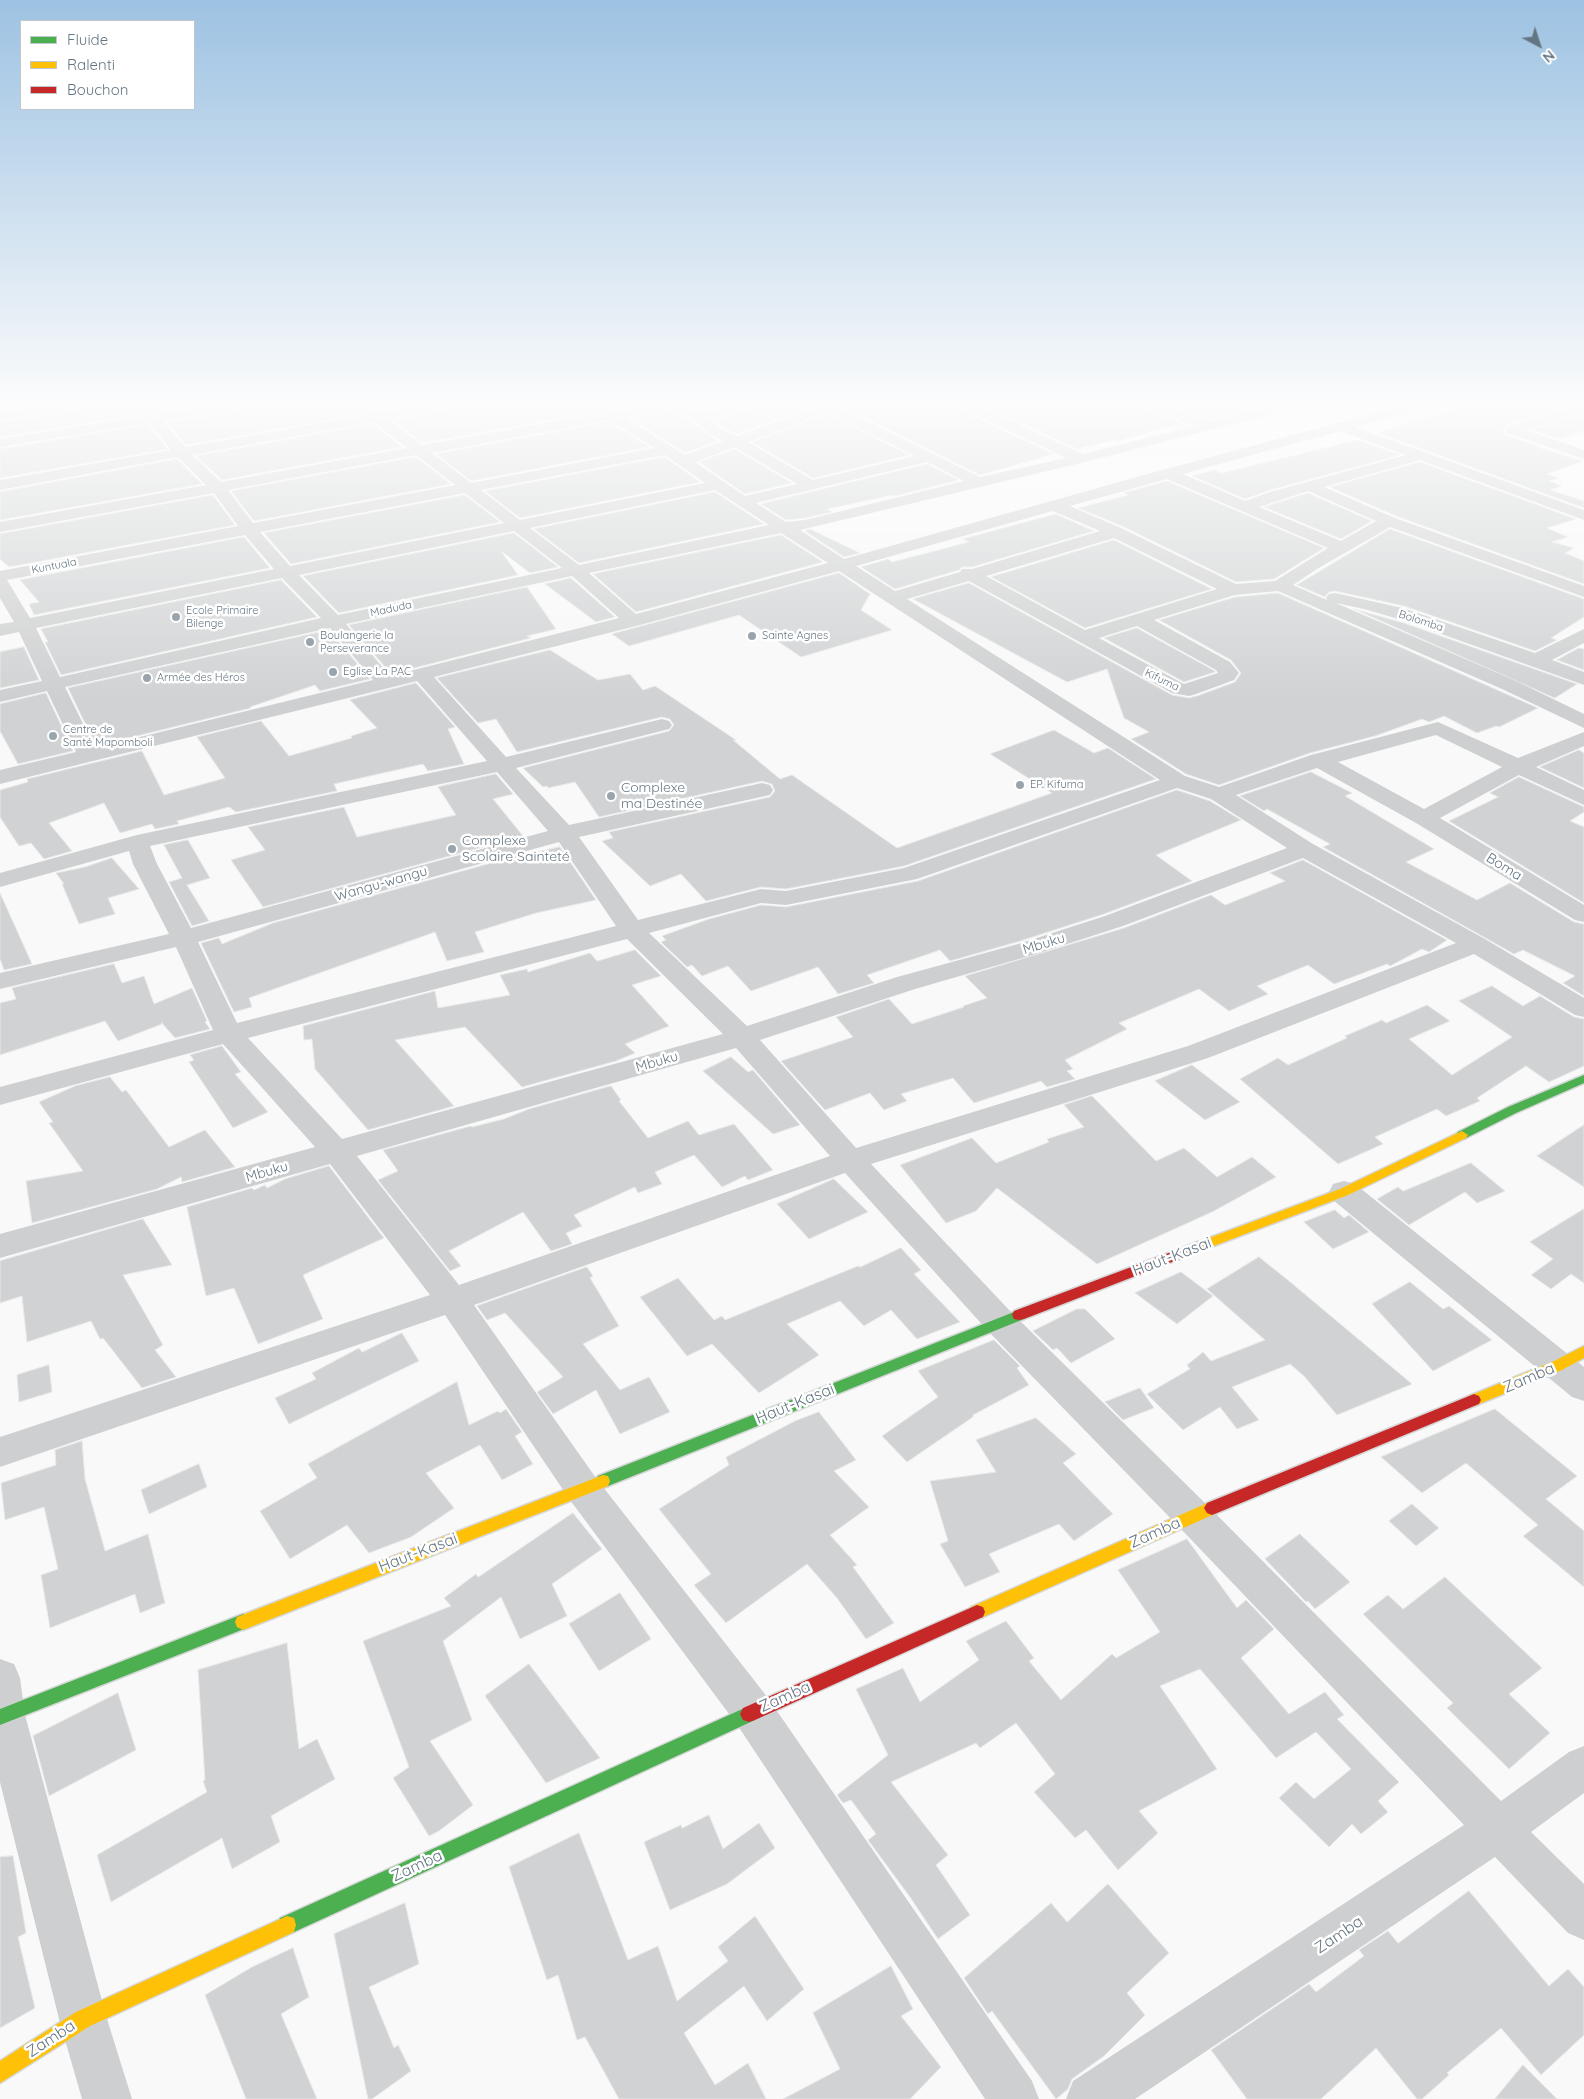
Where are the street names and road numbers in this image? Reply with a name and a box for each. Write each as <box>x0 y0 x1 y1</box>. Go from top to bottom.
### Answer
street label: Kuntuala <box>30 555 78 577</box>
street label: Maduda <box>369 598 413 620</box>
street label: Bolomba <box>1397 608 1445 634</box>
street label: Kifuma <box>1143 666 1181 694</box>
street label: Boma <box>1483 850 1525 884</box>
street label: Wangu-wangu <box>333 863 429 905</box>
street label: Mbuku <box>1021 930 1067 958</box>
street label: Mbuku <box>634 1048 680 1076</box>
street label: Mbuku <box>244 1158 290 1186</box>
street label: Haut-Kasai <box>1130 1233 1214 1281</box>
street label: Zamba <box>1500 1359 1558 1397</box>
street label: Haut-Kasai <box>753 1380 837 1428</box>
street label: Zamba <box>1126 1513 1184 1553</box>
street label: Haut-Kasai <box>376 1529 460 1577</box>
street label: Zamba <box>756 1677 814 1717</box>
street label: Zamba <box>388 1846 446 1886</box>
street label: Zamba <box>1311 1912 1367 1958</box>
street label: Zamba <box>23 2016 79 2062</box>

